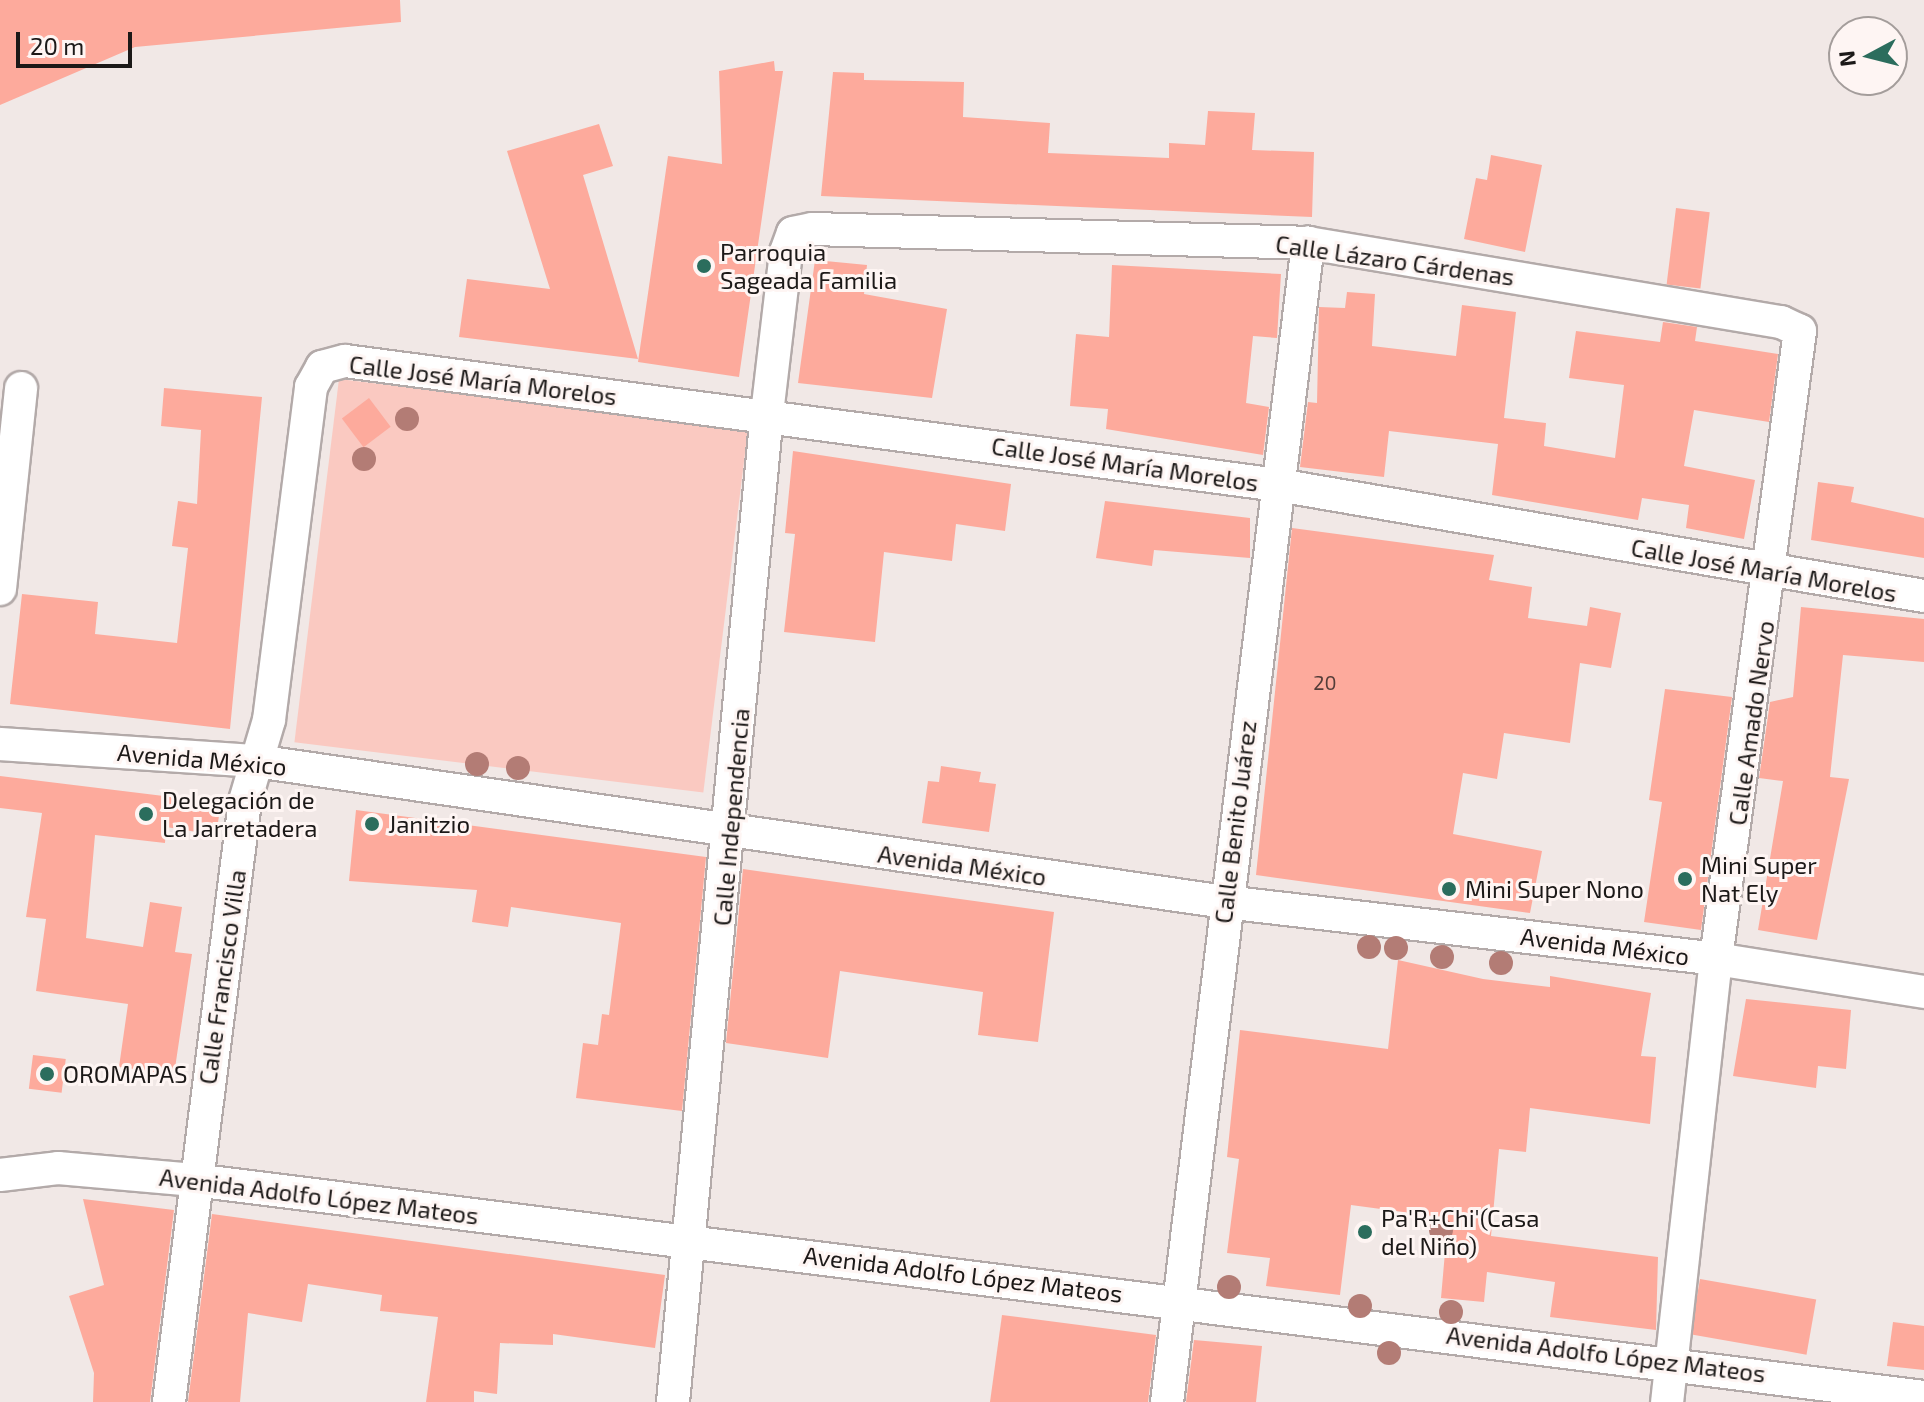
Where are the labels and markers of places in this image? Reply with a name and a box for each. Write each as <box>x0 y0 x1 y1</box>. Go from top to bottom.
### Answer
place label: Parroquia Sageada Familia <box>720 238 897 294</box>
marker: Parroquia Sageada Familia <box>695 257 713 275</box>
place label: Delegación de La Jarretadera <box>162 786 318 842</box>
marker: Delegación de La Jarretadera <box>137 805 155 823</box>
place label: Janitzio <box>388 810 470 838</box>
marker: Janitzio <box>363 815 381 833</box>
place label: Mini Super Nat Ely <box>1701 851 1817 907</box>
marker: Mini Super Nat Ely <box>1676 870 1694 888</box>
place label: Mini Super Nono <box>1465 875 1644 903</box>
marker: Mini Super Nono <box>1440 880 1458 898</box>
place label: OROMAPAS <box>63 1060 188 1088</box>
marker: OROMAPAS <box>38 1065 56 1083</box>
place label: Pa'R+Chi'(Casa del Niño) <box>1381 1204 1539 1260</box>
marker: Pa'R+Chi'(Casa del Niño) <box>1356 1223 1374 1241</box>

